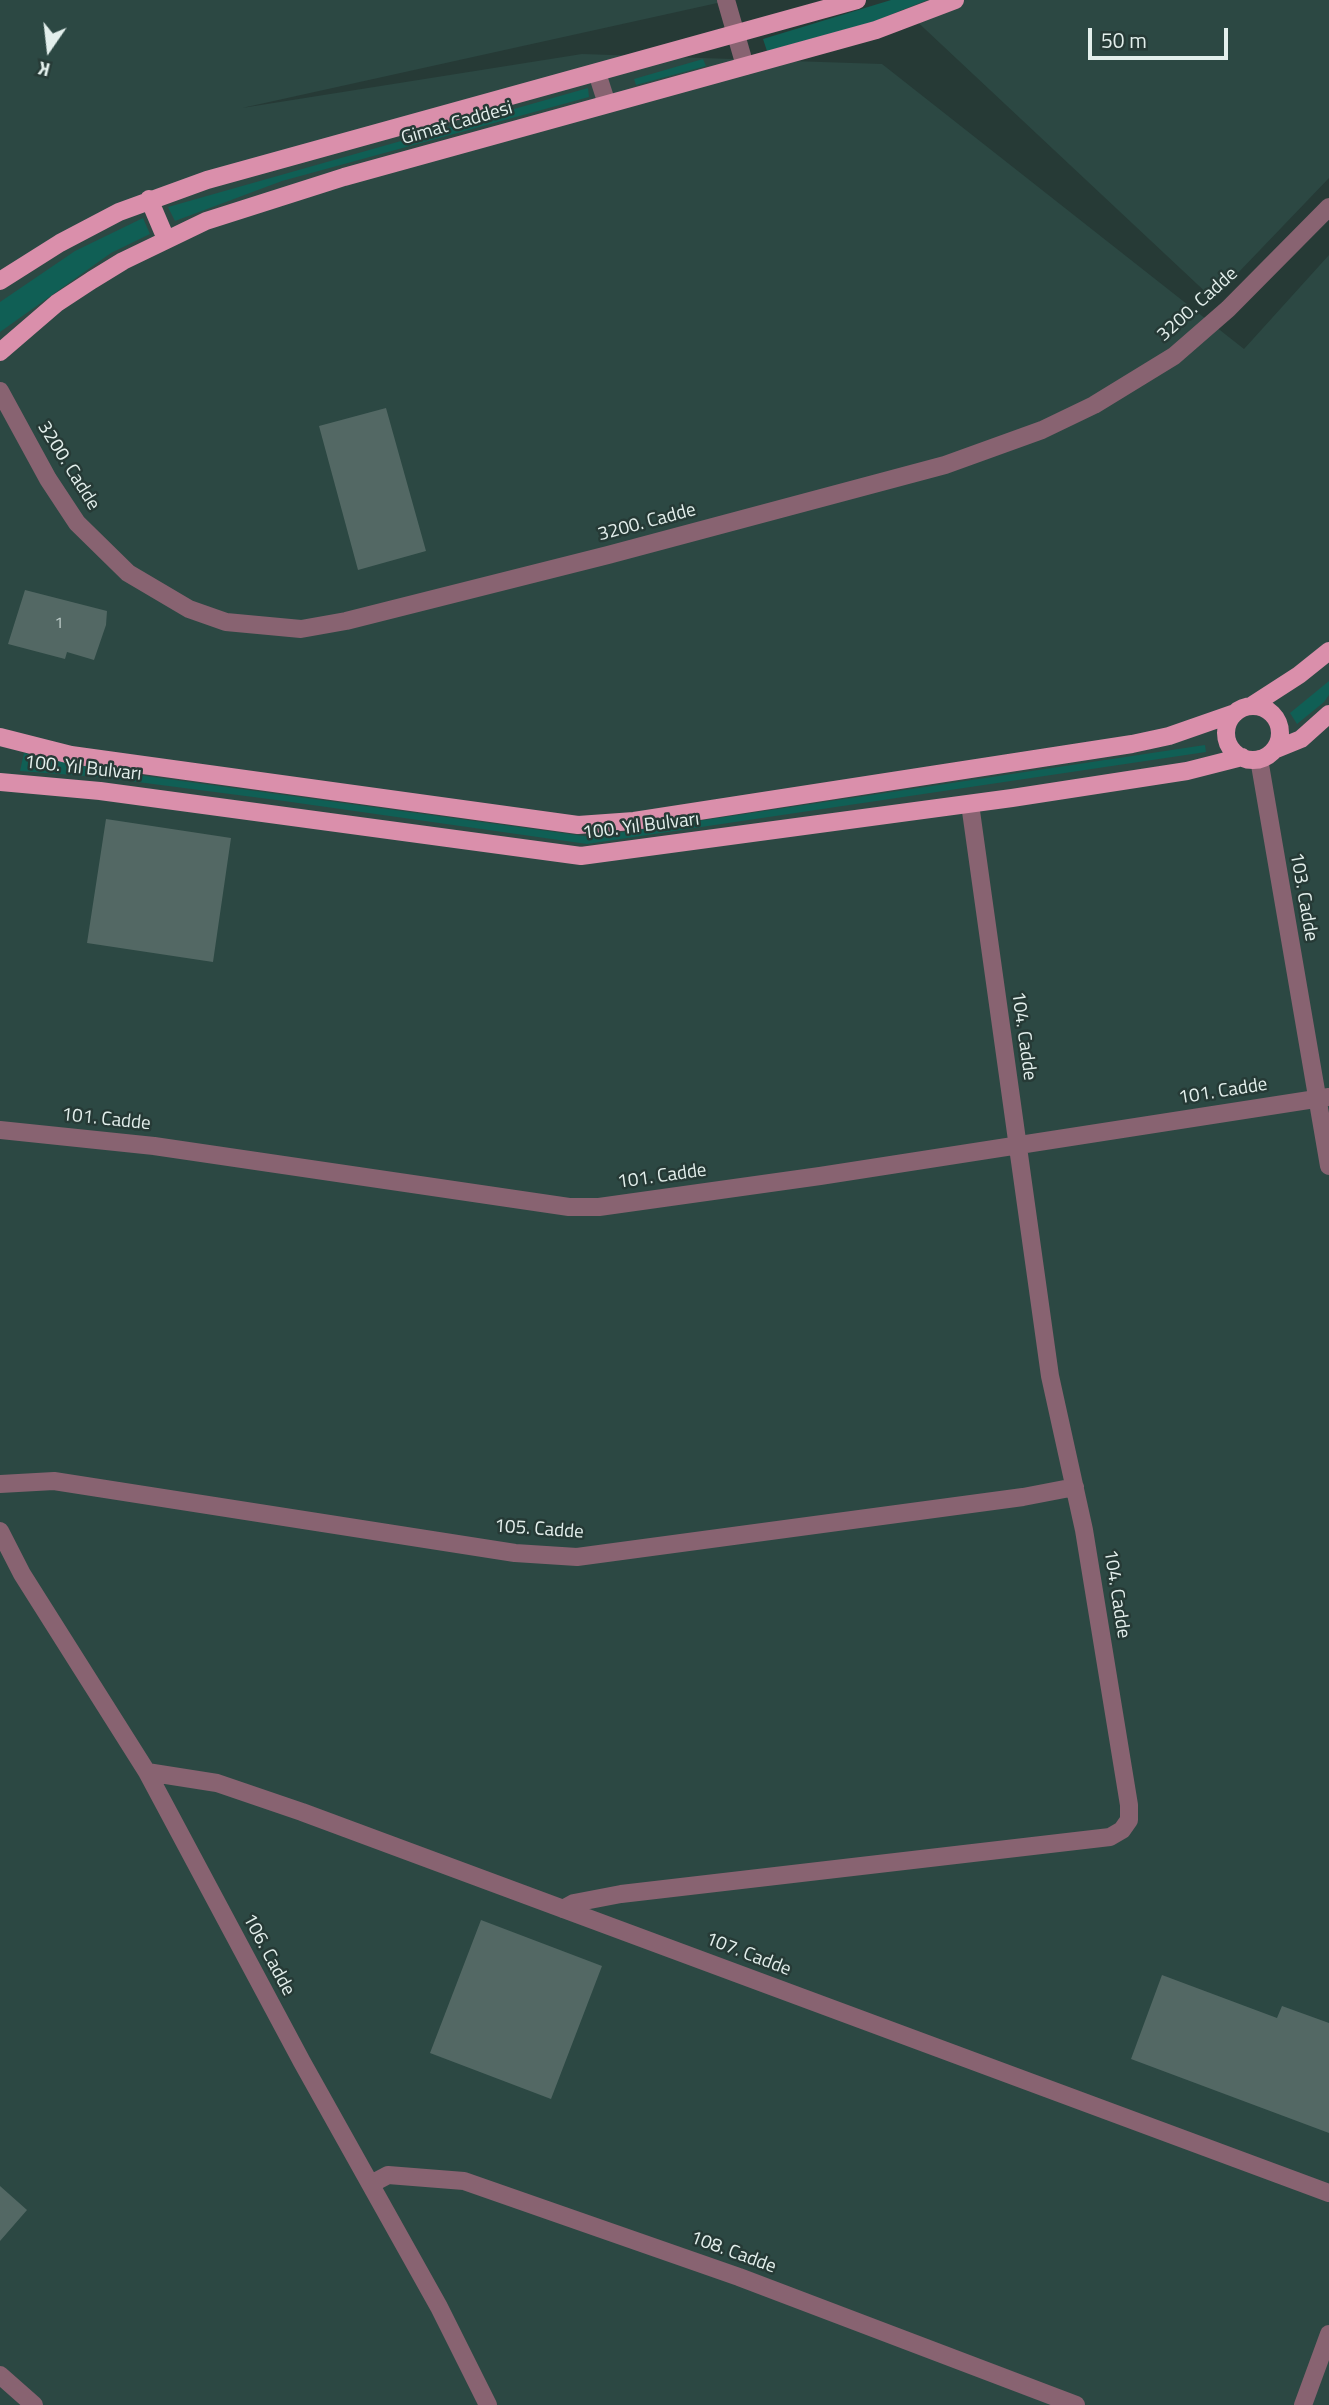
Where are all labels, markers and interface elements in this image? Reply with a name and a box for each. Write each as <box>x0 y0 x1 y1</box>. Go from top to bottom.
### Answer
north arrow <box>14 14 84 84</box>
scale bar <box>1091 14 1231 58</box>
text: 50 m <box>1101 24 1147 56</box>
text: K <box>35 54 53 85</box>
street label: Gimat Caddesi <box>399 97 515 151</box>
street label: 3200. Cadde <box>1153 263 1243 347</box>
street label: 3200. Cadde <box>32 417 104 515</box>
street label: 3200. Cadde <box>596 499 698 547</box>
house number: 1 <box>55 614 63 634</box>
street label: 100. Yıl Bulvarı <box>23 752 143 786</box>
street label: 100. Yıl Bulvarı <box>581 809 701 845</box>
street label: 103. Cadde <box>1284 851 1322 943</box>
street label: 104. Cadde <box>1005 990 1041 1082</box>
street label: 101. Cadde <box>1177 1074 1269 1110</box>
street label: 101. Cadde <box>60 1104 152 1136</box>
street label: 101. Cadde <box>616 1159 708 1195</box>
street label: 105. Cadde <box>493 1515 585 1545</box>
street label: 104. Cadde <box>1098 1548 1134 1640</box>
street label: 106. Cadde <box>237 1910 299 2000</box>
street label: 107. Cadde <box>702 1928 794 1982</box>
street label: 108. Cadde <box>687 2227 779 2279</box>

